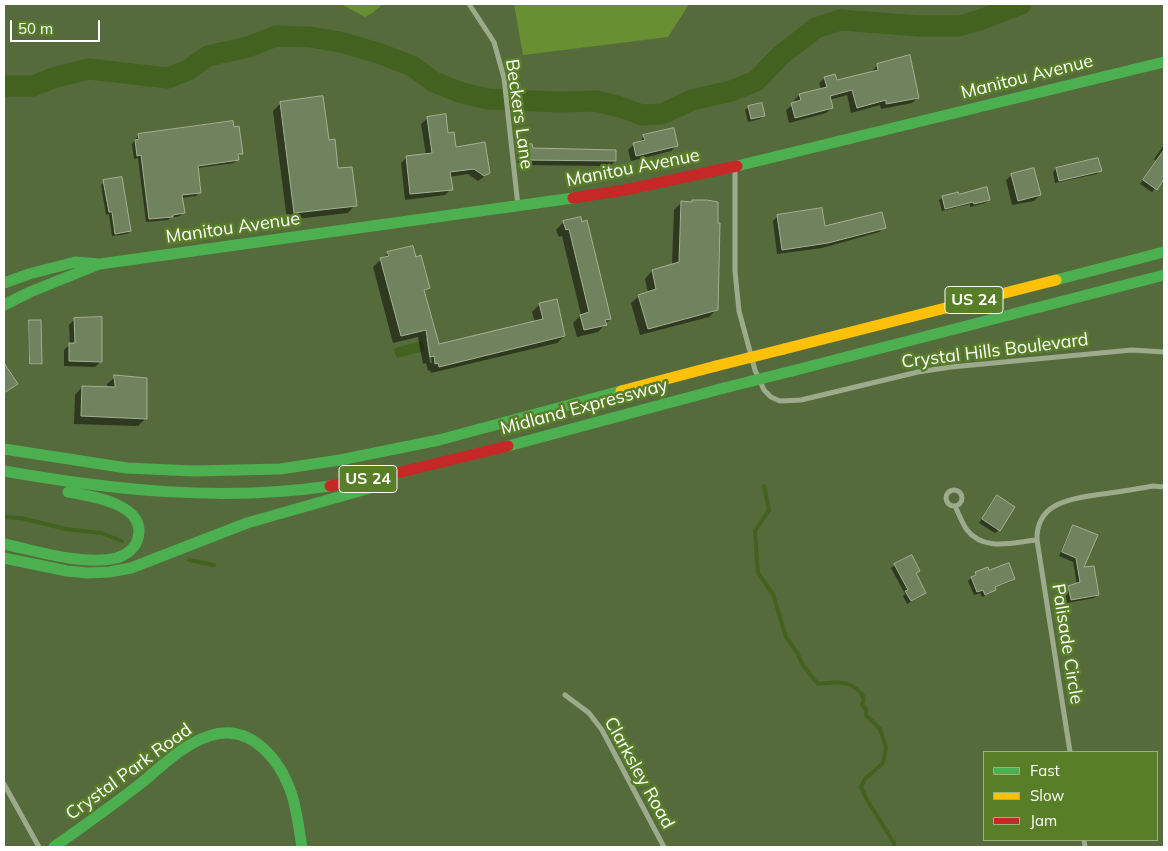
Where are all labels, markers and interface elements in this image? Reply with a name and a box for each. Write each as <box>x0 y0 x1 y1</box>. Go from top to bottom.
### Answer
scale bar <box>12 10 102 42</box>
text: 50 m <box>18 19 53 38</box>
street label: Manitou Avenue <box>959 50 1095 104</box>
street label: Beckers Lane <box>501 58 537 170</box>
street label: Manitou Avenue <box>565 144 701 192</box>
street label: Manitou Avenue <box>164 208 302 248</box>
road number: US 24 <box>945 286 1003 314</box>
street label: Crystal Hills Boulevard <box>900 329 1090 373</box>
street label: Midland Expressway <box>498 374 670 440</box>
road number: US 24 <box>339 466 397 492</box>
street label: Palisade Circle <box>1047 582 1087 706</box>
street label: Clarksley Road <box>599 713 679 833</box>
street label: Crystal Park Road <box>62 719 196 825</box>
legend <box>983 751 1158 841</box>
text: Fast <box>1030 761 1060 780</box>
text: Slow <box>1030 786 1064 805</box>
text: Jam <box>1030 811 1057 830</box>

